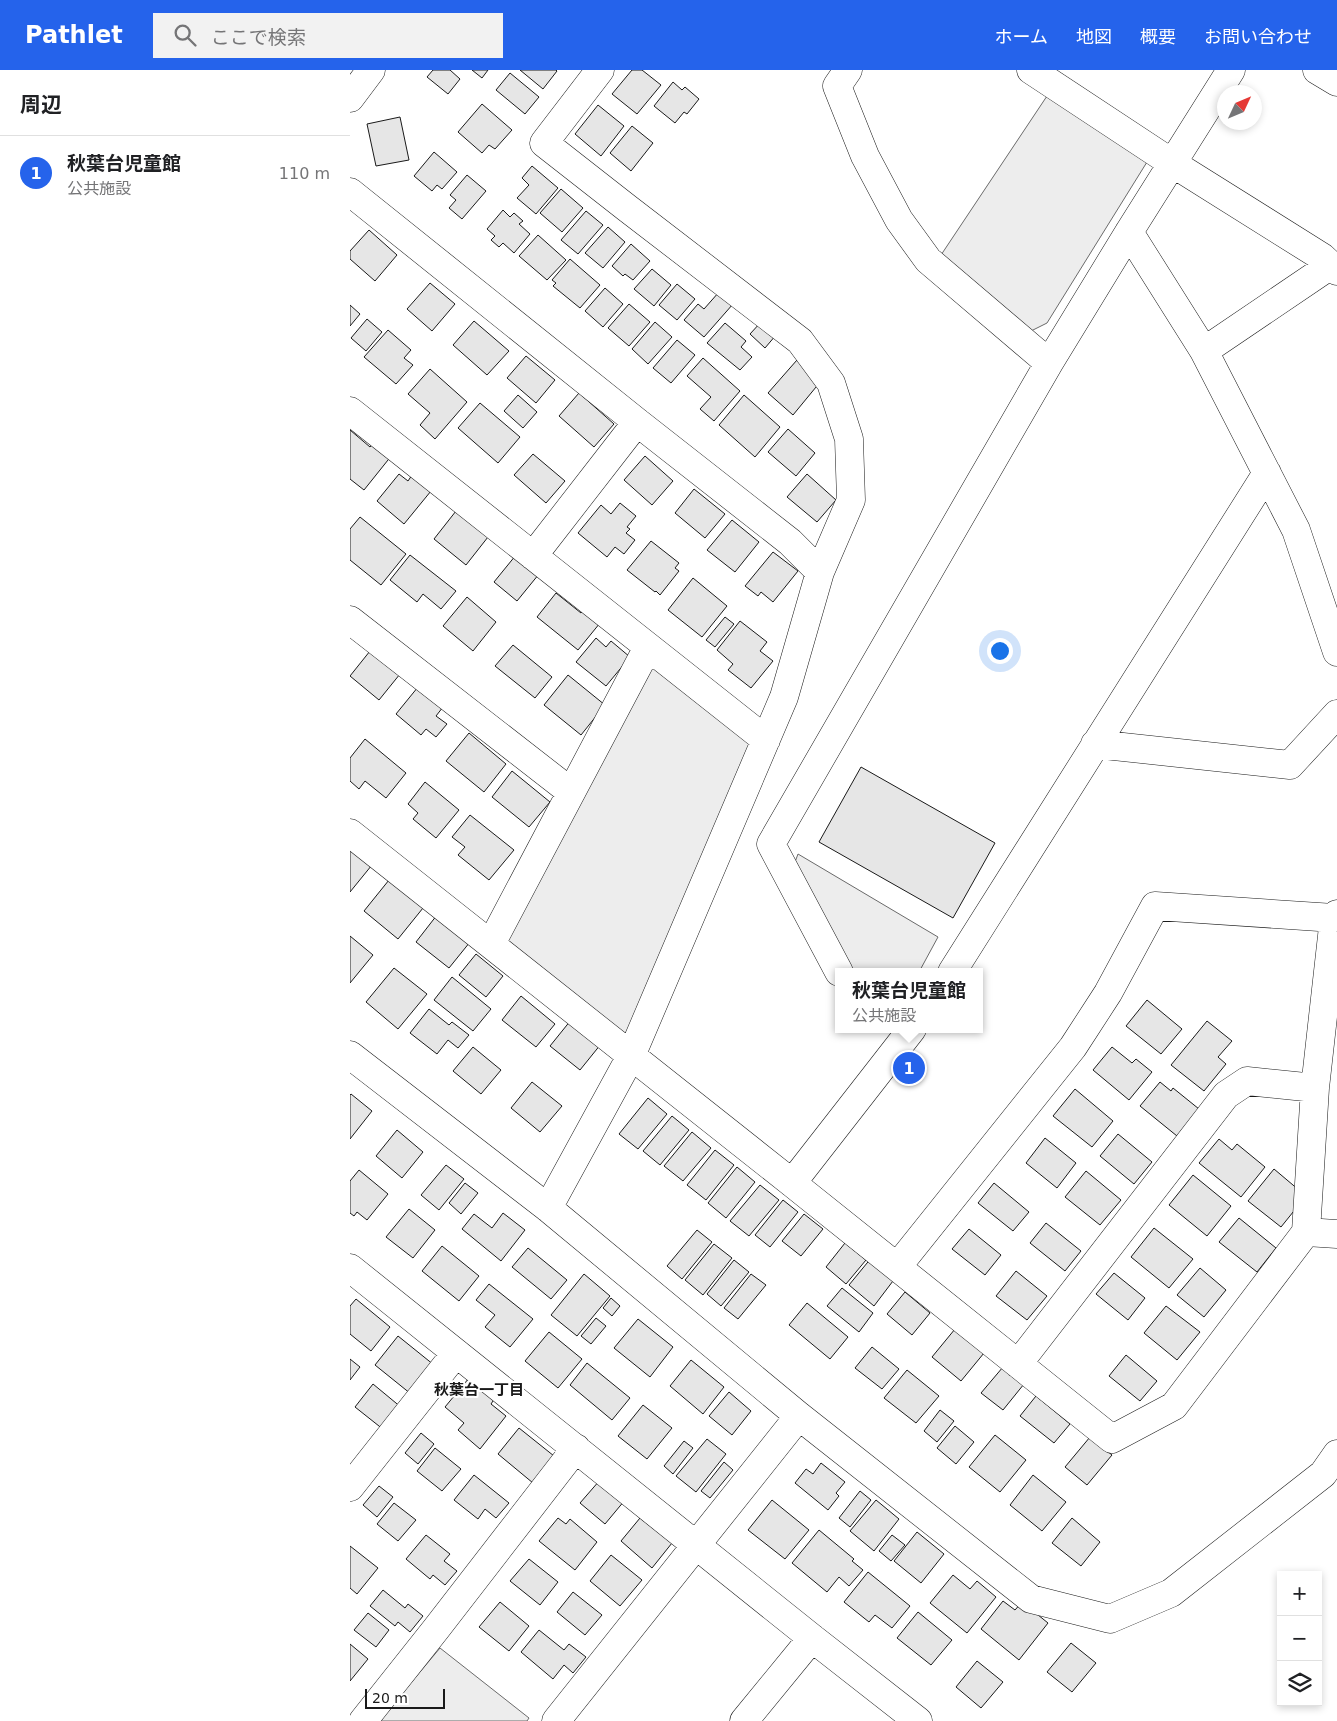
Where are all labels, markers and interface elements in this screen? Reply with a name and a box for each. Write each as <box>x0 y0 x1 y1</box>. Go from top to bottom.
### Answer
search box <box>153 13 503 58</box>
text: Pathlet <box>25 21 123 49</box>
icon: search <box>171 21 199 49</box>
text: ここで検索 <box>211 26 306 48</box>
text: ホーム <box>995 26 1048 47</box>
text: 地図 <box>1076 26 1112 47</box>
text: 概要 <box>1140 26 1176 47</box>
text: お問い合わせ <box>1204 26 1312 47</box>
north arrow <box>1217 85 1262 130</box>
text: 周辺 <box>20 93 62 117</box>
text: 秋葉台児童館 <box>67 152 181 174</box>
text: 1 <box>30 164 42 183</box>
text: 110 m <box>279 164 330 183</box>
text: 公共施設 <box>67 179 131 198</box>
your location <box>987 638 1013 664</box>
popup <box>835 968 983 1033</box>
text: 秋葉台児童館 <box>852 979 966 1001</box>
text: 公共施設 <box>852 1006 916 1025</box>
pin: 1 <box>893 1049 925 1087</box>
district label: 秋葉台一丁目 <box>434 1381 524 1399</box>
map controls <box>1277 1571 1322 1706</box>
button: + <box>1277 1571 1322 1616</box>
button: − <box>1277 1616 1322 1661</box>
button: layers <box>1277 1661 1322 1706</box>
scale bar <box>365 1686 445 1709</box>
text: 20 m <box>372 1690 408 1706</box>

